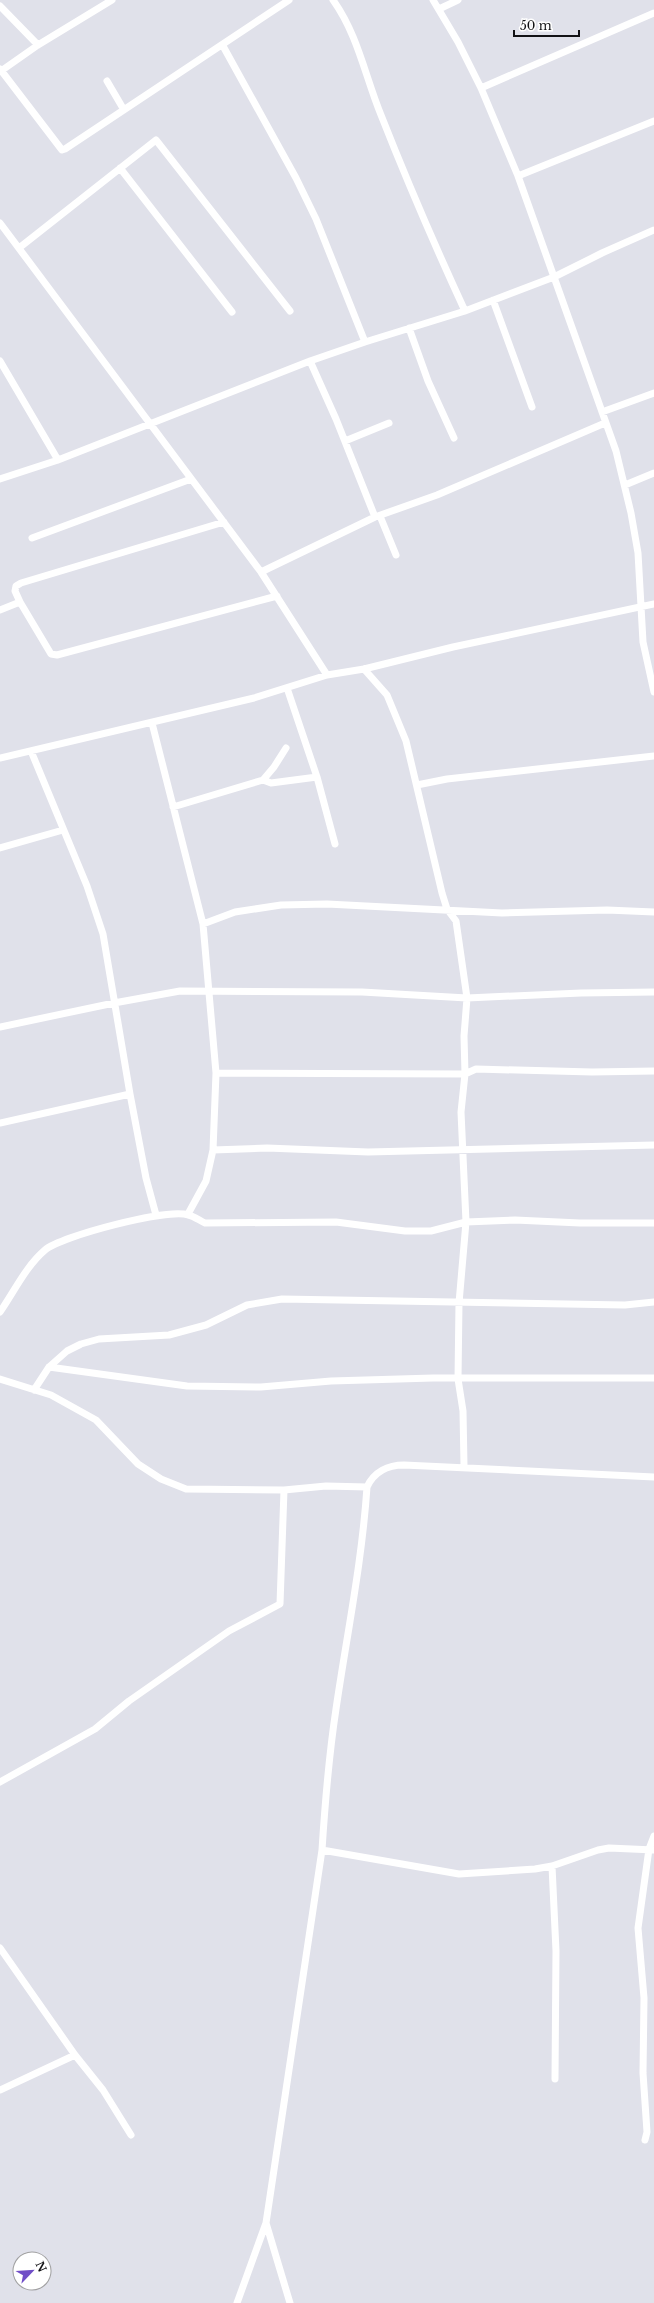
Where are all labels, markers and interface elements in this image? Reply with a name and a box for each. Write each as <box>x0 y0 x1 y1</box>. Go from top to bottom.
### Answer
scale bar <box>514 12 579 38</box>
text: 50 m <box>520 18 552 33</box>
north arrow <box>12 2251 52 2291</box>
text: N <box>33 2259 50 2275</box>

